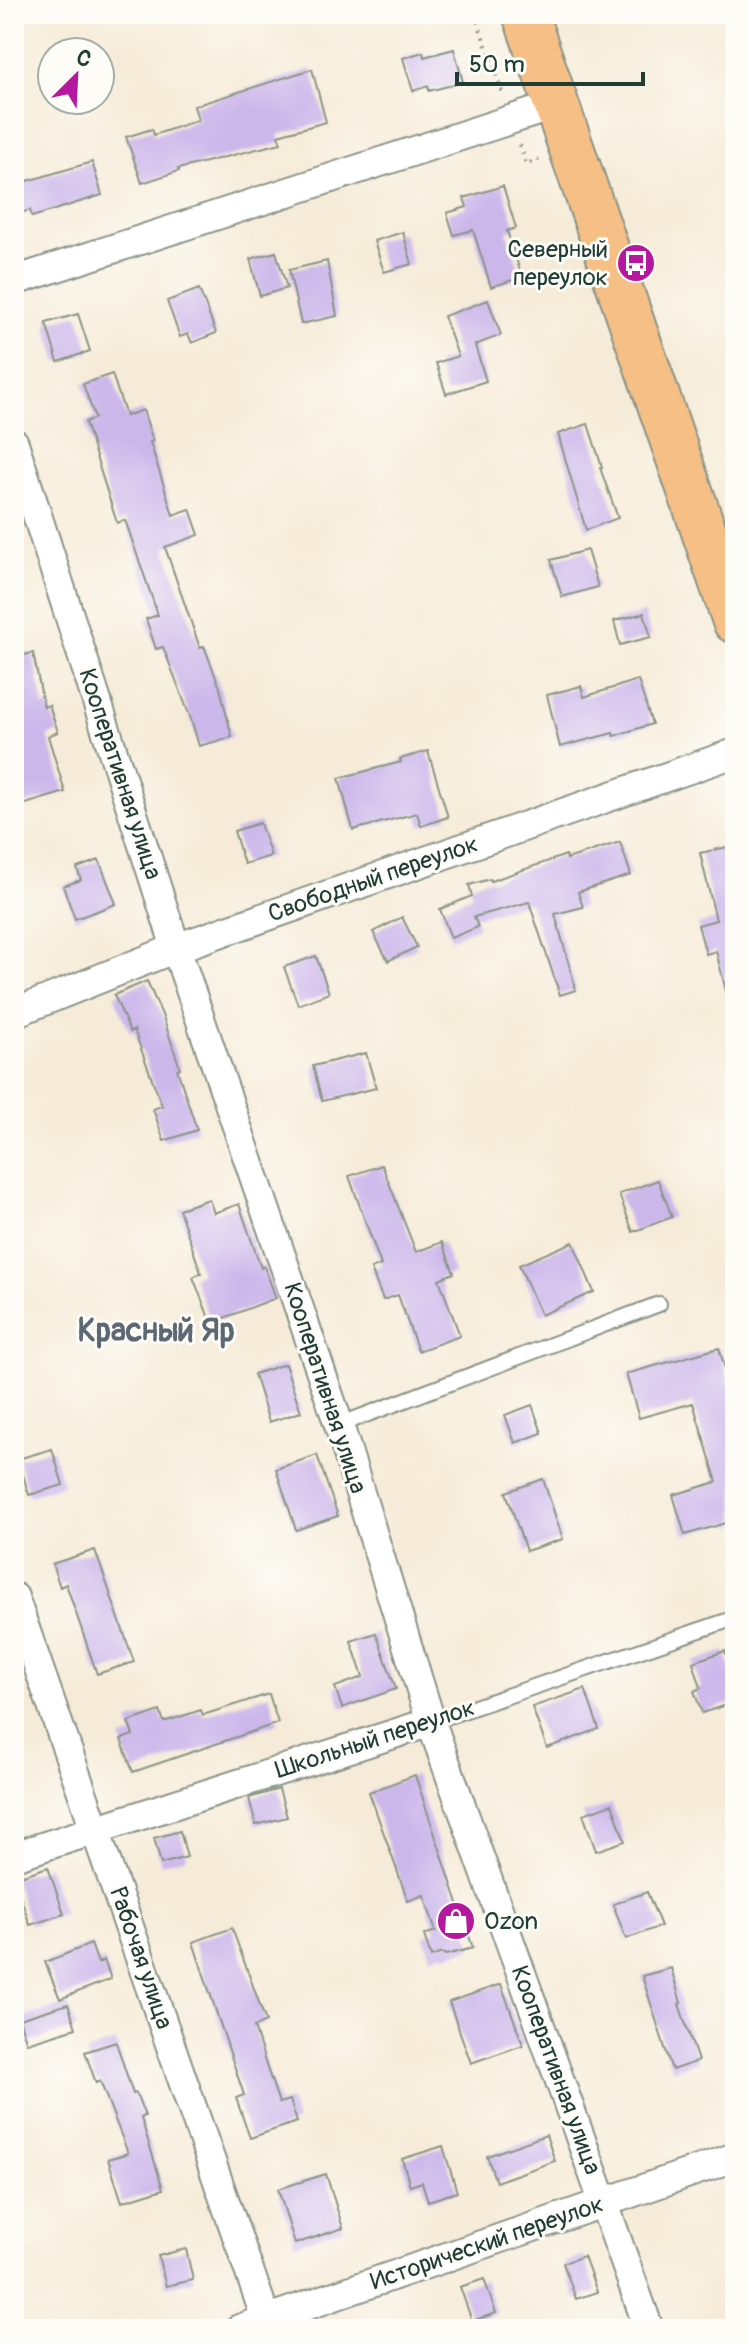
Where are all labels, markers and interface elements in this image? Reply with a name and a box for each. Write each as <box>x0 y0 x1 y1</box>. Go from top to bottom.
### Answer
north arrow <box>36 36 116 116</box>
scale bar <box>457 36 643 86</box>
text: С <box>72 43 96 74</box>
text: 50 m <box>469 50 525 79</box>
place label: Северный переулок <box>507 235 608 292</box>
bus stop icon: Северный переулок <box>615 242 657 284</box>
street label: Кооперативная улица <box>72 665 168 883</box>
street label: Свободный переулок <box>264 829 482 929</box>
street label: Кооперативная улица <box>277 1279 373 1497</box>
district label: Красный Яр <box>77 1311 235 1351</box>
street label: Школьный переулок <box>272 1693 478 1785</box>
street label: Рабочая улица <box>103 1883 179 2033</box>
shop icon: Ozon <box>435 1900 477 1942</box>
place label: Ozon <box>484 1907 538 1936</box>
street label: Кооперативная улица <box>505 1962 607 2178</box>
street label: Исторический переулок <box>367 2190 607 2296</box>

